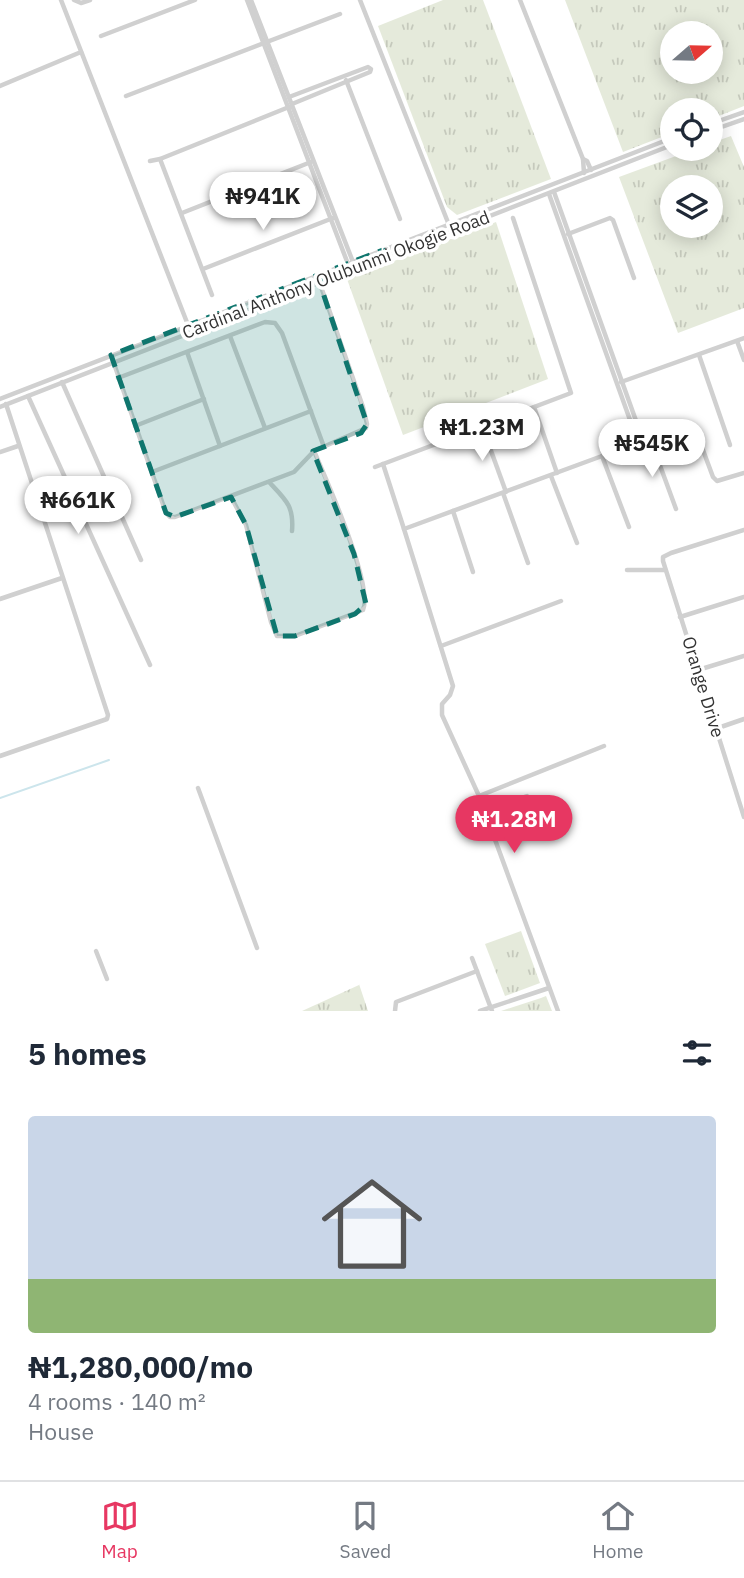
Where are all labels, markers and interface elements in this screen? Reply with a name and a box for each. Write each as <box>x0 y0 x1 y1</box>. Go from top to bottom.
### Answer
north arrow <box>660 21 723 84</box>
map controls <box>660 21 723 238</box>
button: locate <box>660 98 723 161</box>
pin: ₦941K <box>214 173 312 232</box>
button: layers <box>660 175 723 238</box>
text: ₦941K <box>225 180 301 210</box>
street label: Cardinal Anthony Olubunmi Okogie Road <box>179 205 493 344</box>
pin: ₦1.23M <box>425 404 539 463</box>
text: ₦1.23M <box>439 411 525 441</box>
pin: ₦545K <box>603 420 701 479</box>
text: ₦545K <box>614 427 690 457</box>
pin: ₦661K <box>29 476 127 536</box>
text: ₦661K <box>40 484 116 514</box>
street label: Orange Drive <box>677 634 730 740</box>
pin: ₦1.28M <box>457 796 571 855</box>
text: ₦1.28M <box>471 803 557 833</box>
text: 5 homes <box>28 1034 147 1073</box>
icon: filters <box>678 1034 716 1072</box>
icon: home <box>309 1161 435 1287</box>
text: ₦1,280,000/mo <box>28 1347 253 1386</box>
text: 4 rooms · 140 m² <box>28 1386 206 1416</box>
text: House <box>28 1416 94 1446</box>
tab: Map <box>101 1497 139 1563</box>
tab: Saved <box>340 1497 391 1563</box>
tab: Home <box>592 1497 643 1563</box>

